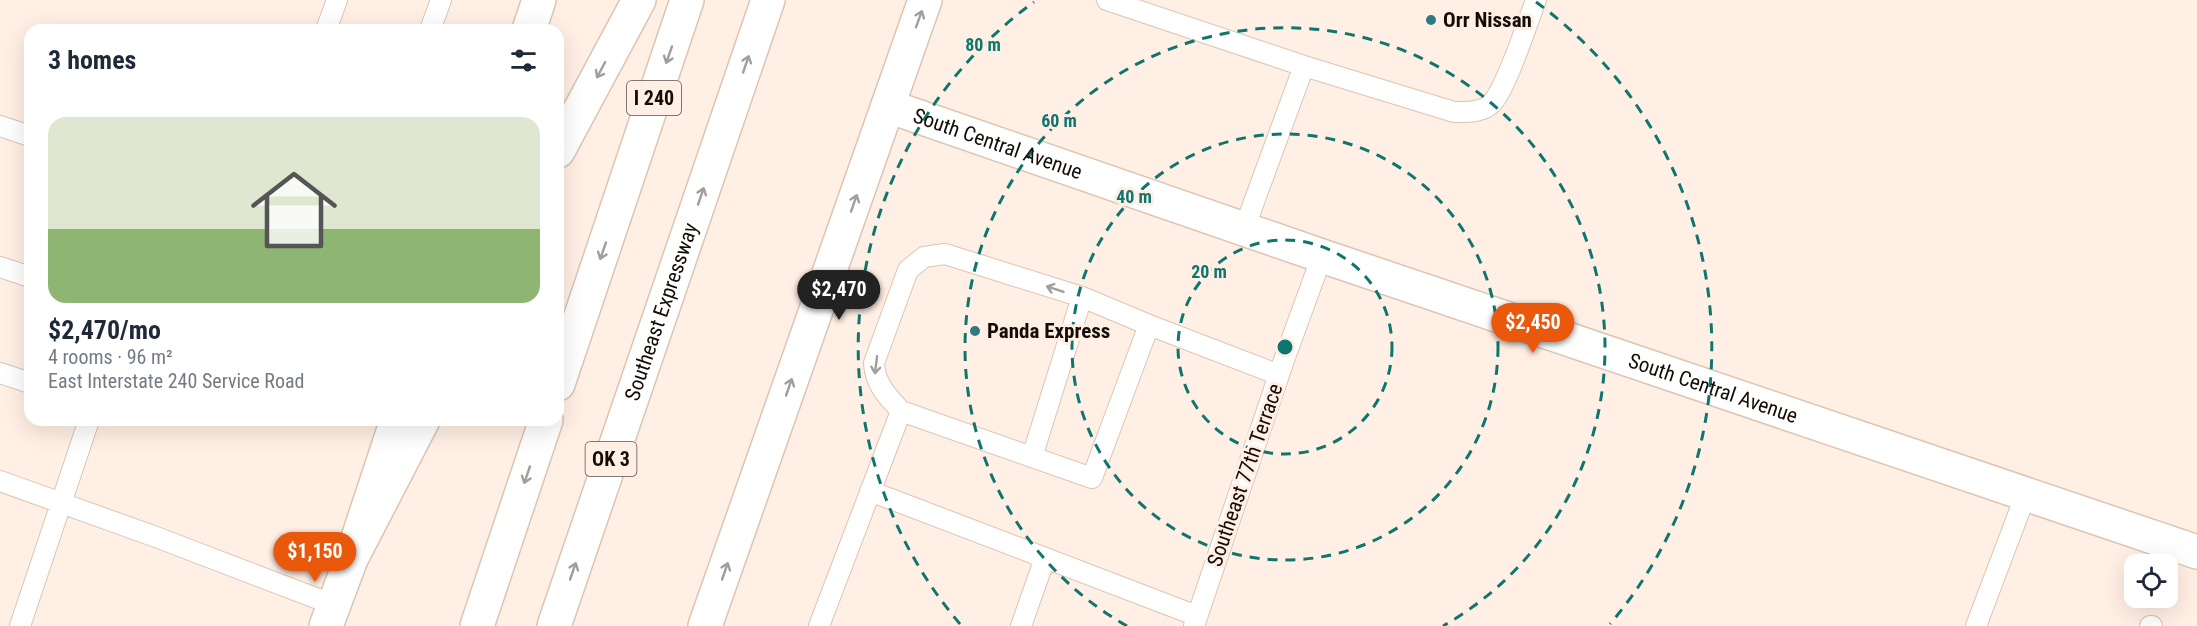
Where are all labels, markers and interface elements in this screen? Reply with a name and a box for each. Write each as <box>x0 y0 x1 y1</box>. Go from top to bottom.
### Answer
place label: Orr Nissan <box>1443 8 1532 32</box>
one-way arrow <box>914 10 925 29</box>
marker: Orr Nissan <box>1424 13 1438 27</box>
text: 80 m <box>965 34 1001 55</box>
icon: filters <box>507 44 540 77</box>
text: 3 homes <box>48 45 136 75</box>
one-way arrow <box>662 45 673 64</box>
one-way arrow <box>741 55 752 74</box>
one-way arrow <box>595 61 607 78</box>
road number: I 240 <box>627 81 681 115</box>
street label: South Central Avenue <box>910 104 1085 184</box>
text: 60 m <box>1041 110 1077 131</box>
icon: home <box>240 156 348 264</box>
text: 40 m <box>1116 186 1152 207</box>
one-way arrow <box>696 187 707 206</box>
one-way arrow <box>849 194 860 213</box>
street label: Southeast Expressway <box>620 220 703 404</box>
one-way arrow <box>597 241 608 260</box>
text: 20 m <box>1191 261 1227 282</box>
pin: $2,470 <box>790 270 888 321</box>
text: $2,470 <box>811 277 867 301</box>
one-way arrow <box>1046 283 1065 294</box>
pin: $2,450 <box>1484 303 1582 354</box>
text: $2,450 <box>1505 310 1561 334</box>
text: $2,470/mo <box>48 315 161 345</box>
place label: Panda Express <box>987 319 1110 343</box>
marker: Panda Express <box>968 324 982 338</box>
centre of rings <box>1275 337 1295 357</box>
text: 4 rooms · 96 m² <box>48 345 173 369</box>
street label: South Central Avenue <box>1625 349 1801 428</box>
one-way arrow <box>870 354 881 374</box>
text: East Interstate 240 Service Road <box>48 369 304 393</box>
one-way arrow <box>785 378 796 397</box>
street label: Southeast 77th Terrace <box>1202 380 1288 570</box>
road number: OK 3 <box>586 442 636 476</box>
one-way arrow <box>521 466 532 484</box>
pin: $1,150 <box>266 532 364 583</box>
text: $1,150 <box>287 539 343 563</box>
map controls <box>2124 554 2178 608</box>
button: locate <box>2124 554 2178 608</box>
one-way arrow <box>569 562 580 581</box>
one-way arrow <box>720 562 731 581</box>

